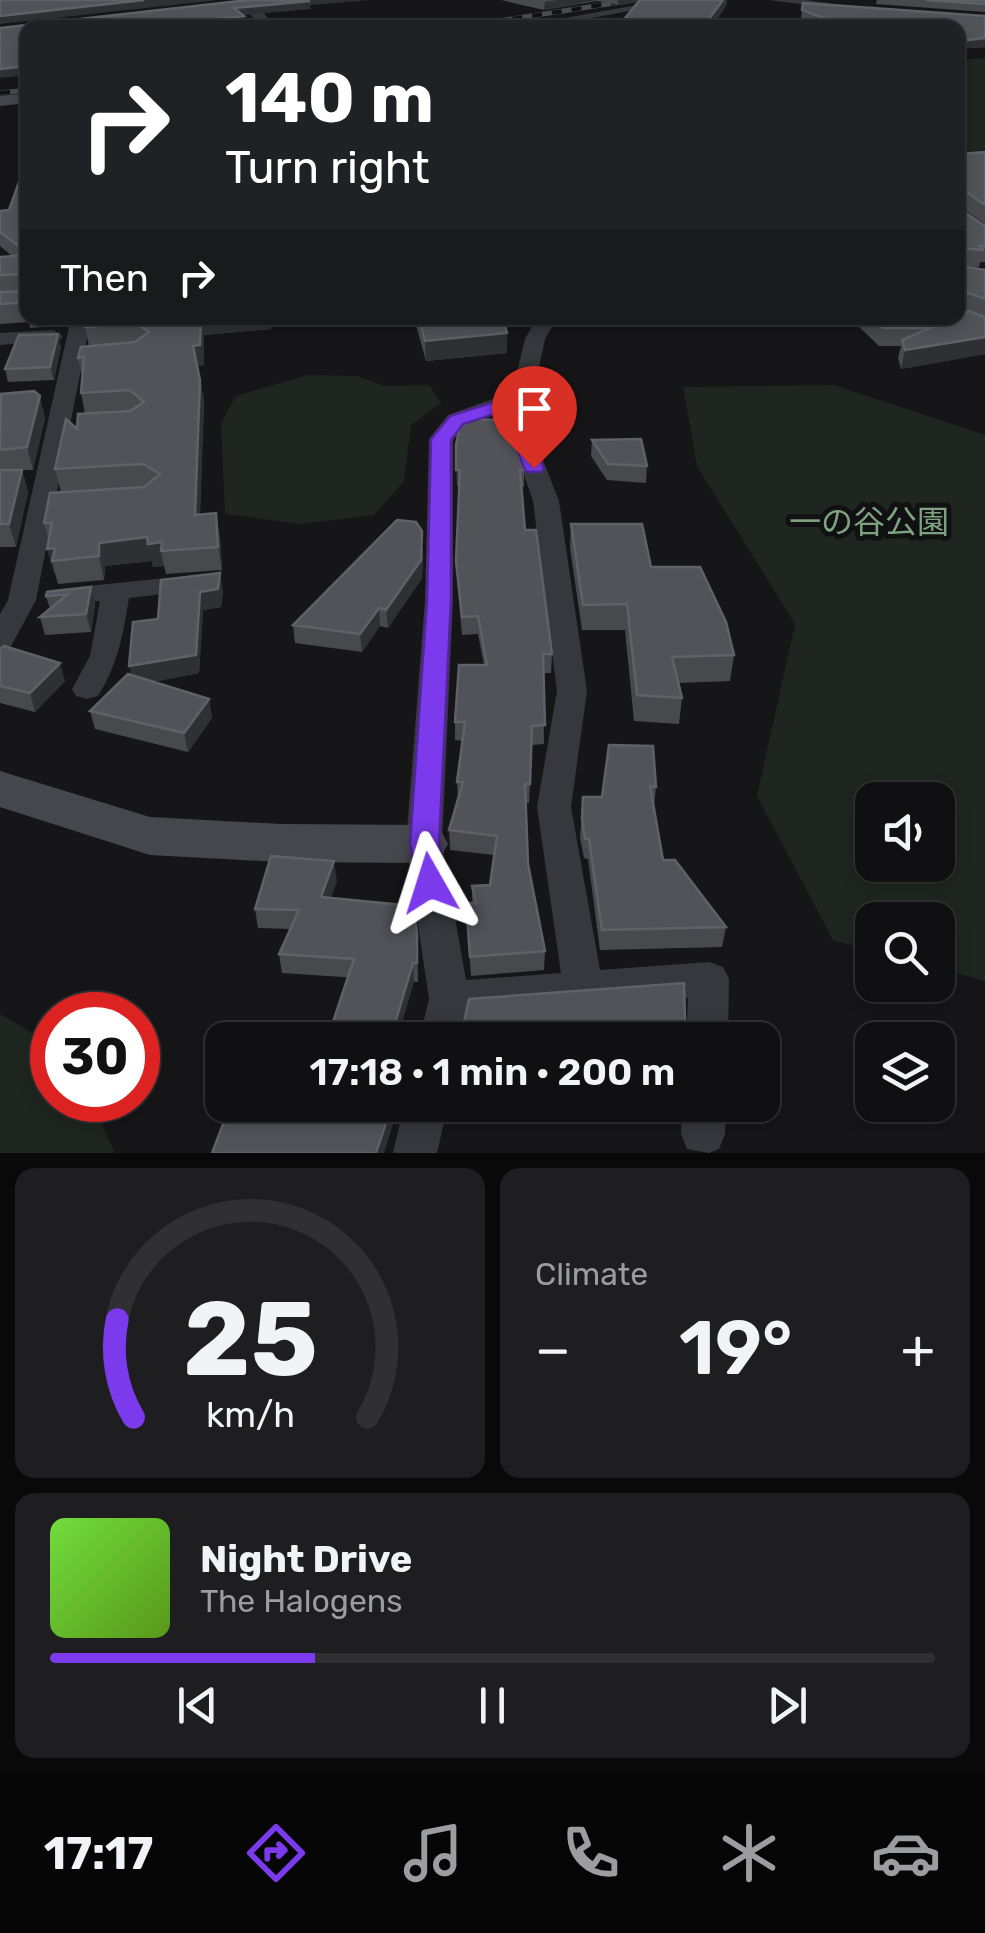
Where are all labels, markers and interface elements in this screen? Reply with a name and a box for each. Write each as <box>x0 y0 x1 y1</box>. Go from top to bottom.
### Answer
text: 140 m <box>225 57 434 140</box>
icon: right <box>60 60 190 190</box>
text: Turn right <box>225 141 429 194</box>
icon: right <box>169 250 224 305</box>
text: Then <box>60 255 149 301</box>
pin <box>492 366 577 469</box>
icon: arrive <box>507 381 562 436</box>
park label: 一の谷公園 <box>789 503 949 541</box>
map controls <box>855 782 955 1122</box>
button: sound <box>855 782 955 882</box>
position arrow <box>378 831 482 935</box>
button: search <box>855 902 955 1002</box>
speed limit sign: 30 <box>30 992 160 1122</box>
button: layers <box>855 1022 955 1122</box>
text: 17:18 · 1 min · 200 m <box>310 1049 675 1095</box>
text: Climate <box>535 1255 648 1293</box>
text: 25 <box>183 1278 317 1401</box>
text: 19° <box>679 1304 792 1393</box>
text: − <box>535 1317 571 1382</box>
text: + <box>901 1317 935 1382</box>
text: km/h <box>205 1394 295 1436</box>
text: Night Drive <box>200 1536 412 1582</box>
text: The Halogens <box>200 1582 403 1620</box>
icon: previous <box>170 1678 225 1733</box>
icon: pause <box>465 1678 520 1733</box>
icon: next <box>760 1678 815 1733</box>
icon: directions <box>241 1818 311 1888</box>
icon: music <box>398 1818 468 1888</box>
icon: phone <box>556 1818 626 1888</box>
icon: climate <box>714 1818 784 1888</box>
icon: car <box>871 1818 941 1888</box>
text: 17:17 <box>44 1827 153 1880</box>

